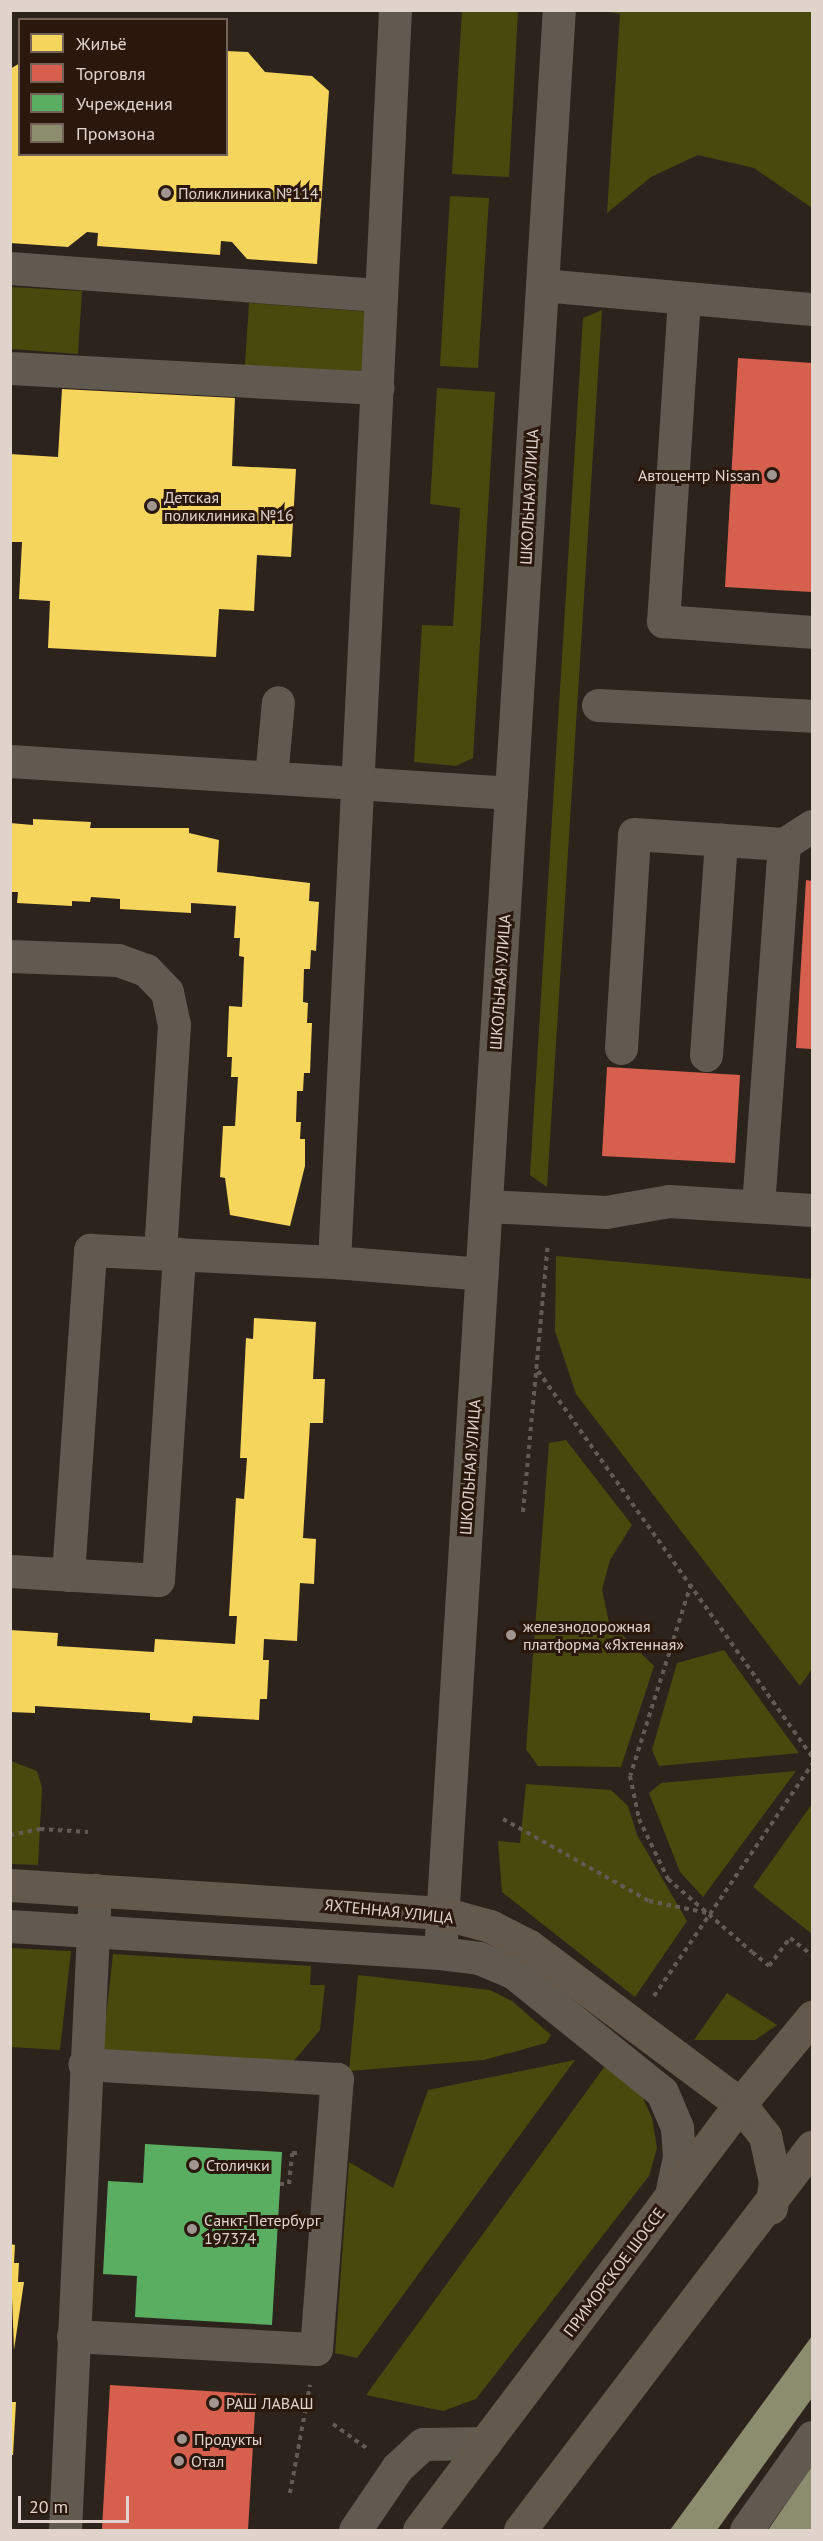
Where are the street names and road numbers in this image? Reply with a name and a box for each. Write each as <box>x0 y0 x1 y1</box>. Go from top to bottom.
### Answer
street label: ШКОЛЬНАЯ УЛИЦА <box>516 428 542 566</box>
street label: ШКОЛЬНАЯ УЛИЦА <box>486 913 514 1051</box>
street label: ШКОЛЬНАЯ УЛИЦА <box>456 1398 484 1536</box>
street label: ЯХТЕННАЯ УЛИЦА <box>323 1895 455 1927</box>
street label: ПРИМОРСКОЕ ШОССЕ <box>559 2204 669 2340</box>

